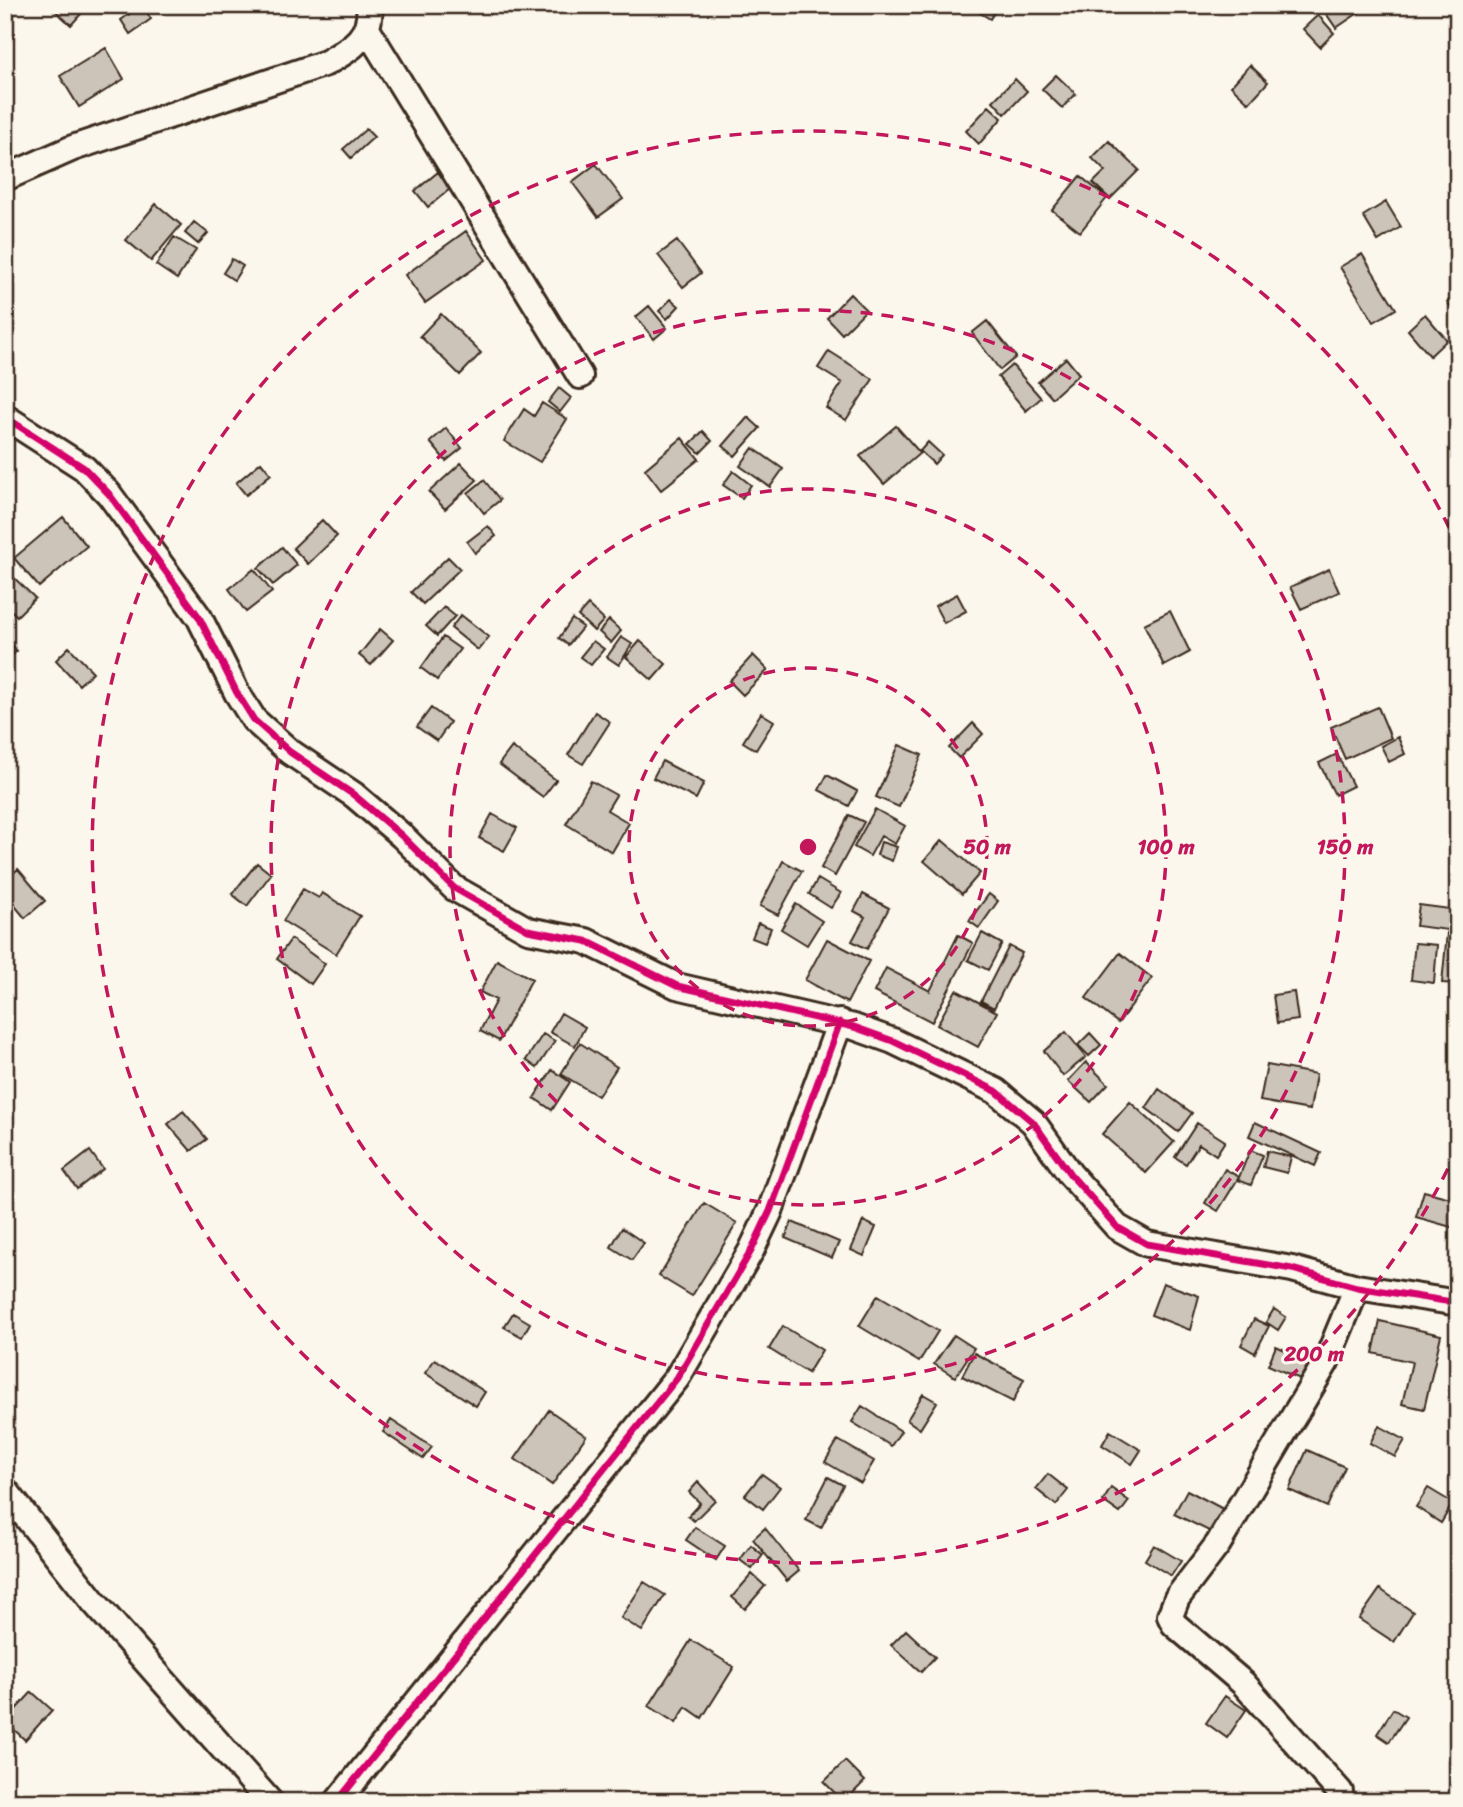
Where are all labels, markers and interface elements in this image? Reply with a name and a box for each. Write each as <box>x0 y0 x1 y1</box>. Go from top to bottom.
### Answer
text: 50 m <box>963 828 1012 866</box>
text: 100 m <box>1137 828 1195 866</box>
text: 150 m <box>1317 828 1374 866</box>
centre of rings <box>796 835 820 859</box>
text: 200 m <box>1283 1335 1345 1373</box>

